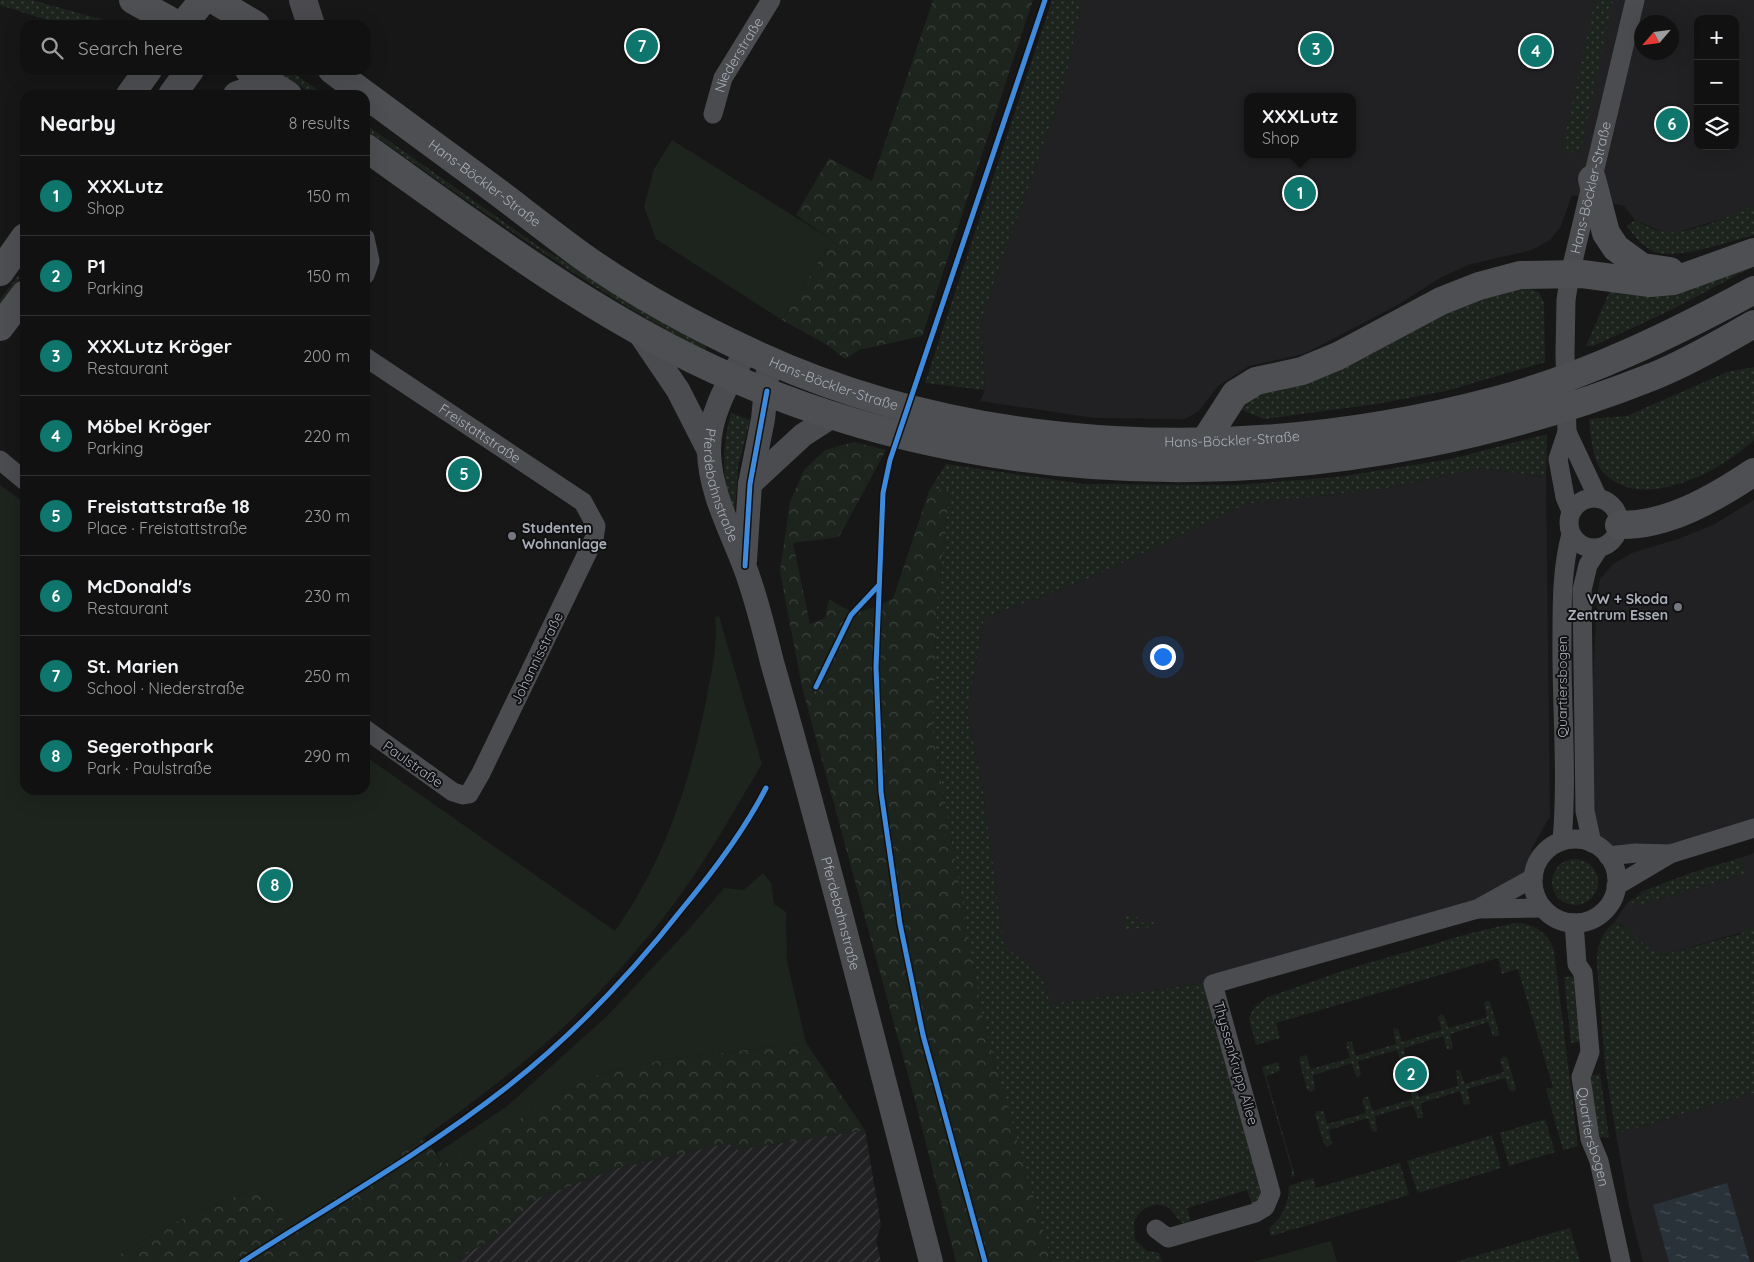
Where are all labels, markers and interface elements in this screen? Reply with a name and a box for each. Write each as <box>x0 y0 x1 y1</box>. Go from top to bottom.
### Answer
street label: Niederstraße <box>710 14 767 94</box>
north arrow <box>1634 15 1679 60</box>
map controls <box>1694 15 1739 150</box>
button: + <box>1694 15 1739 60</box>
search box <box>20 20 370 75</box>
pin: 7 <box>626 27 658 65</box>
pin: 3 <box>1300 30 1332 68</box>
pin: 4 <box>1520 32 1552 70</box>
icon: search <box>38 34 66 62</box>
text: Search here <box>78 36 183 60</box>
button: − <box>1694 60 1739 105</box>
popup <box>1244 93 1356 158</box>
text: XXXLutz <box>1262 104 1338 128</box>
pin: 6 <box>1656 105 1688 143</box>
button: layers <box>1694 105 1739 150</box>
text: Nearby <box>40 110 116 136</box>
text: 8 results <box>289 113 350 133</box>
street label: Hans-Böckler-Straße <box>1566 120 1615 256</box>
text: Shop <box>1262 128 1299 148</box>
street label: Hans-Böckler-Straße <box>425 135 545 231</box>
text: XXXLutz <box>87 174 163 198</box>
pin: 1 <box>1284 174 1316 212</box>
text: 1 <box>53 186 59 206</box>
text: 150 m <box>307 186 350 206</box>
text: Shop <box>87 198 124 218</box>
text: P1 <box>87 254 106 278</box>
text: 2 <box>51 266 61 286</box>
text: 150 m <box>307 266 350 286</box>
text: Parking <box>87 278 144 298</box>
text: XXXLutz Kröger <box>87 334 232 358</box>
text: 3 <box>52 346 60 366</box>
text: 200 m <box>303 346 350 366</box>
street label: Hans-Böckler-Straße <box>767 352 900 414</box>
text: Restaurant <box>87 358 169 378</box>
street label: Freistattstraße <box>435 400 524 467</box>
text: Möbel Kröger <box>87 414 212 438</box>
text: 4 <box>51 426 61 446</box>
text: 220 m <box>304 426 350 446</box>
street label: Pferdebahnstraße <box>700 427 743 545</box>
street label: Hans-Böckler-Straße <box>1164 427 1301 451</box>
text: Parking <box>87 438 144 458</box>
pin: 5 <box>448 455 480 493</box>
text: Freistattstraße 18 <box>87 494 250 518</box>
text: 5 <box>51 506 61 526</box>
text: 230 m <box>304 506 350 526</box>
text: Place · Freistattstraße <box>87 518 247 538</box>
place label: Studenten Wohnanlage <box>522 519 607 553</box>
marker: Studenten Wohnanlage <box>506 530 518 542</box>
text: McDonald's <box>87 574 191 598</box>
text: 6 <box>52 586 60 606</box>
text: 230 m <box>304 586 350 606</box>
place label: VW + Skoda Zentrum Essen <box>1567 590 1668 624</box>
text: Restaurant <box>87 598 169 618</box>
marker: VW + Skoda Zentrum Essen <box>1672 601 1684 613</box>
street label: Johannisstraße <box>507 609 567 707</box>
street label: Quartiersbogen <box>1553 636 1571 738</box>
your location <box>1150 644 1176 670</box>
text: St. Marien <box>87 654 179 678</box>
text: 7 <box>52 666 60 686</box>
text: 250 m <box>304 666 350 686</box>
text: School · Niederstraße <box>87 678 245 698</box>
text: Segerothpark <box>87 734 214 758</box>
street label: Paulstraße <box>379 737 447 791</box>
text: 8 <box>52 746 60 766</box>
text: 290 m <box>304 746 350 766</box>
text: Park · Paulstraße <box>87 758 212 778</box>
street label: Pferdebahnstraße <box>817 855 864 972</box>
pin: 8 <box>259 866 291 904</box>
street label: ThyssenKrupp Allee <box>1210 999 1262 1127</box>
pin: 2 <box>1395 1055 1427 1093</box>
street label: Quartiersbogen <box>1574 1086 1613 1188</box>

